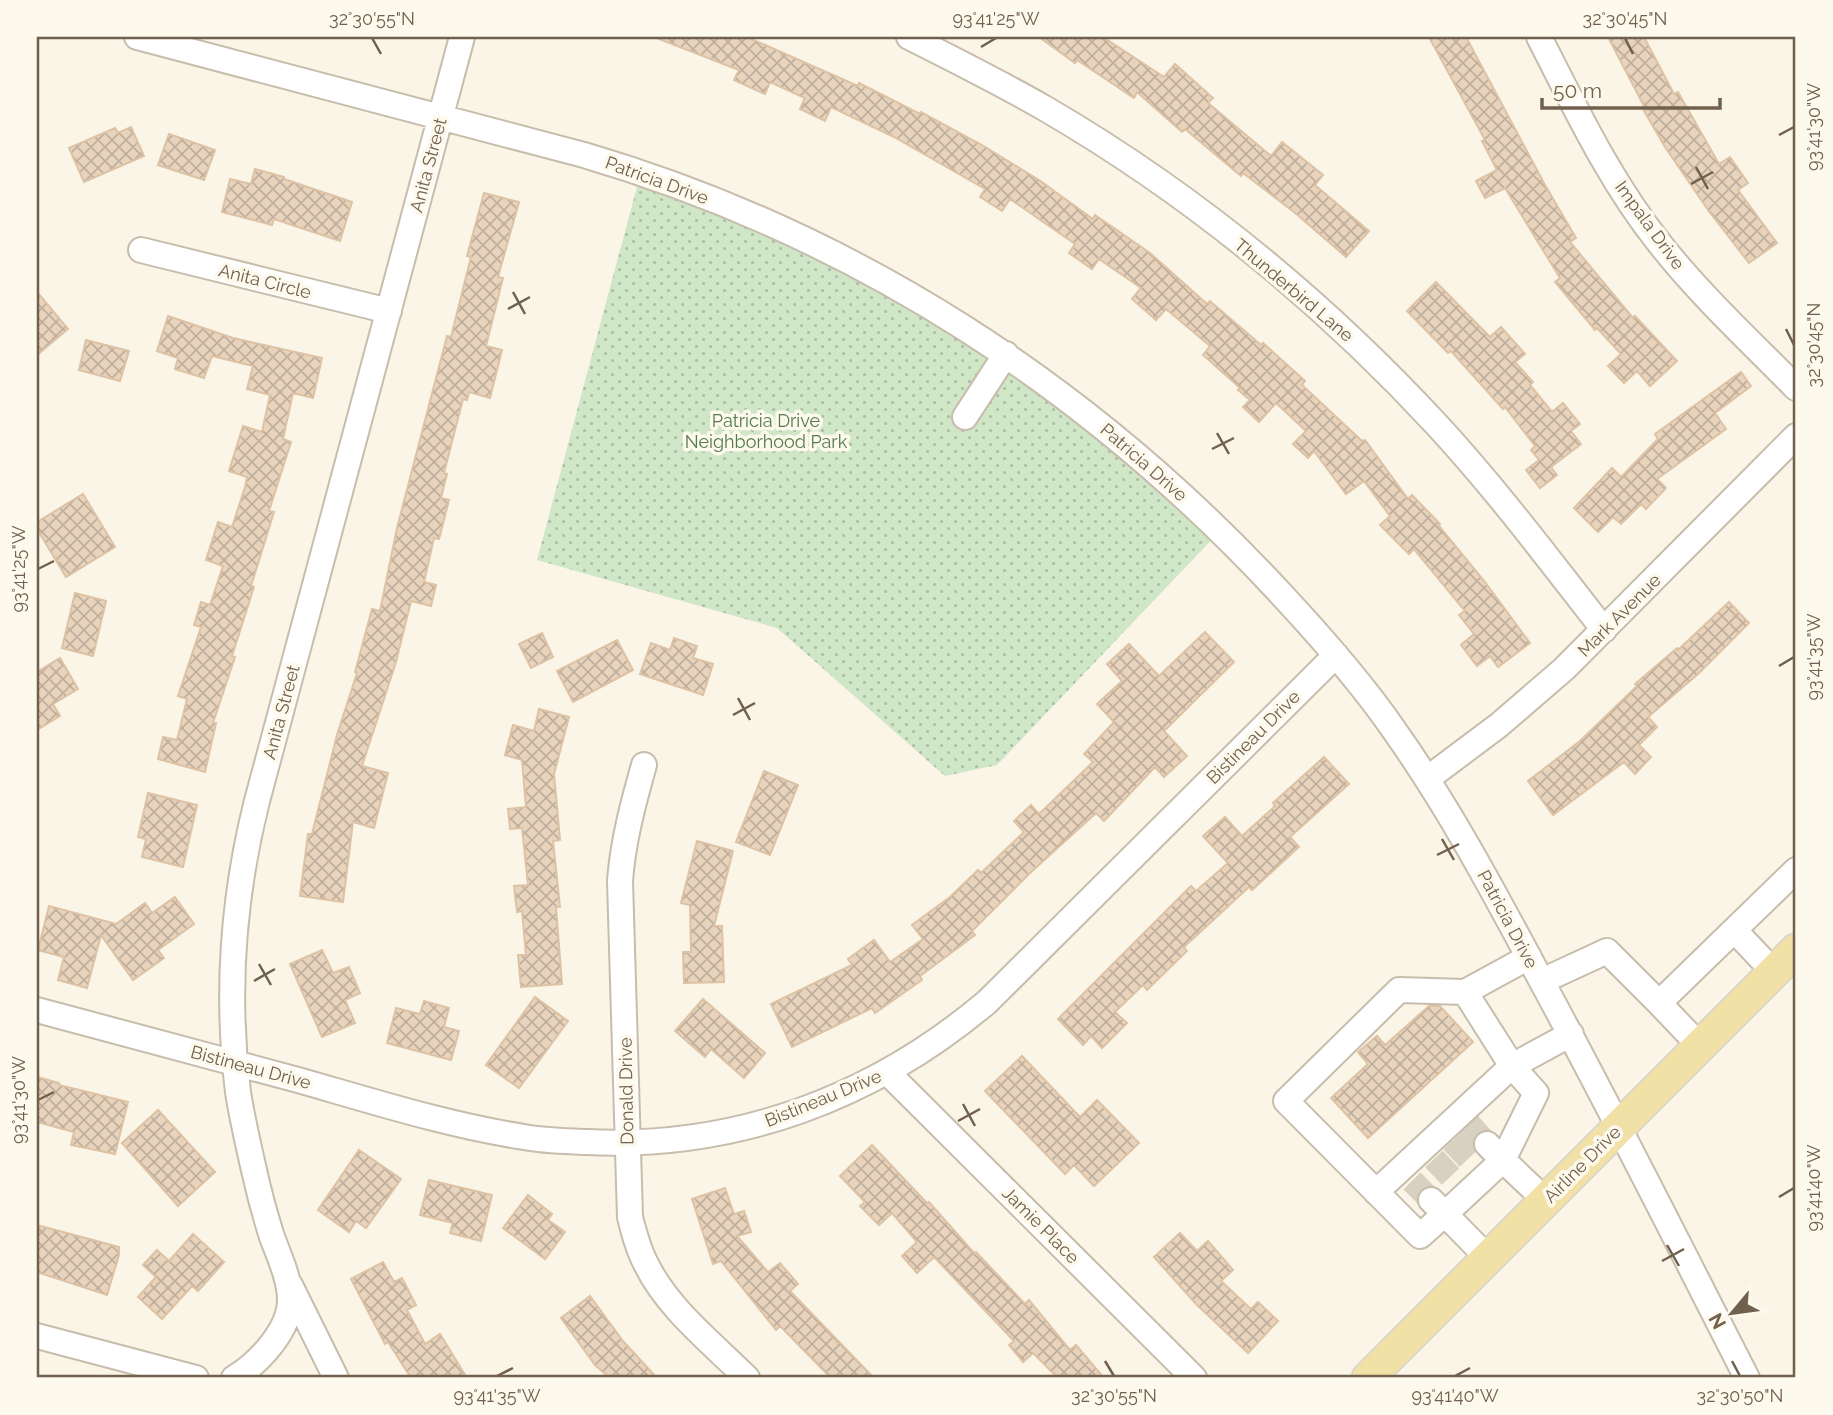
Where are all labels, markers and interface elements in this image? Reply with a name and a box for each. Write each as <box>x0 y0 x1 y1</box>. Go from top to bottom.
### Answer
text: 32°30'55"N <box>329 8 415 29</box>
text: 93°41'25"W <box>953 8 1040 29</box>
text: 32°30'45"N <box>1583 8 1667 29</box>
scale bar <box>1542 66 1721 110</box>
text: 50 m <box>1553 78 1602 103</box>
text: 93°41'30"W <box>1803 83 1824 171</box>
street label: Anita Street <box>405 115 451 215</box>
street label: Patricia Drive <box>603 152 712 209</box>
street label: Impala Drive <box>1611 177 1689 274</box>
street label: Thunderbird Lane <box>1230 234 1358 346</box>
street label: Anita Circle <box>217 259 314 303</box>
text: 32°30'45"N <box>1803 303 1824 387</box>
park label: Patricia Drive Neighborhood Park <box>685 410 848 452</box>
street label: Patricia Drive <box>1096 419 1192 506</box>
text: 93°41'25"W <box>8 525 29 612</box>
street label: Mark Avenue <box>1573 569 1665 661</box>
text: 93°41'35"W <box>1803 613 1824 701</box>
street label: Anita Street <box>258 662 304 762</box>
street label: Bistineau Drive <box>1202 686 1304 788</box>
street label: Patricia Drive <box>1473 866 1543 972</box>
street label: Donald Drive <box>615 1037 637 1145</box>
street label: Bistineau Drive <box>189 1041 314 1093</box>
text: 93°41'30"W <box>8 1056 29 1144</box>
street label: Bistineau Drive <box>762 1065 885 1131</box>
street label: Airline Drive <box>1539 1121 1625 1207</box>
text: 93°41'40"W <box>1803 1144 1824 1232</box>
street label: Jamie Place <box>998 1182 1084 1268</box>
north arrow <box>1696 1278 1766 1348</box>
text: N <box>1704 1310 1730 1333</box>
text: 93°41'35"W <box>453 1385 541 1406</box>
text: 32°30'55"N <box>1071 1385 1157 1406</box>
text: 93°41'40"W <box>1411 1385 1499 1406</box>
text: 32°30'50"N <box>1697 1385 1783 1406</box>

